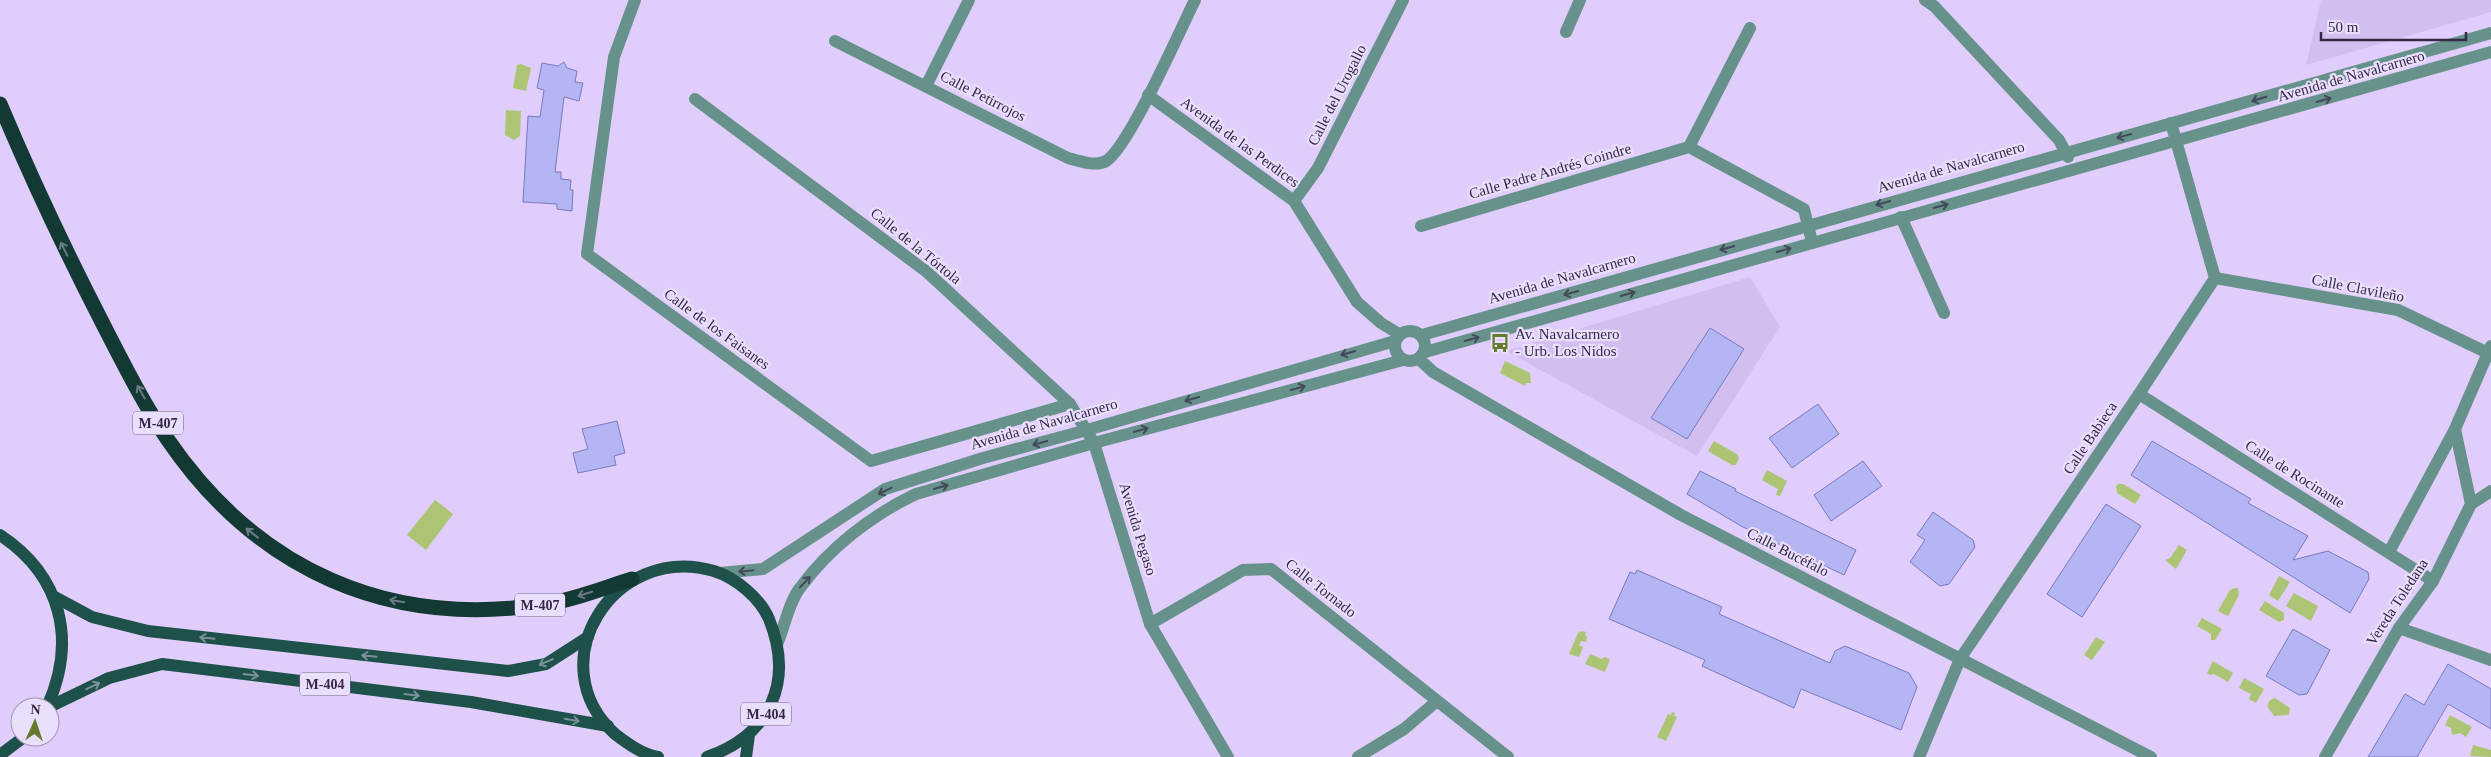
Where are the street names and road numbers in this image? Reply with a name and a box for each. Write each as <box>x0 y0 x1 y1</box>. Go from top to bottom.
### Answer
street label: Calle del Urogallo <box>1305 42 1369 148</box>
street label: Avenida de Navalcarnero <box>2276 47 2426 105</box>
street label: Calle Petirrojos <box>938 68 1029 124</box>
street label: Avenida de las Perdices <box>1178 94 1303 190</box>
street label: Avenida de Navalcarnero <box>1876 138 2026 196</box>
street label: Calle Padre Andrés Coindre <box>1467 140 1633 202</box>
street label: Calle de la Tórtola <box>868 205 965 288</box>
street label: Avenida de Navalcarnero <box>1487 249 1637 307</box>
street label: Calle Clavileño <box>2310 271 2406 305</box>
street label: Calle de los Faisanes <box>661 285 773 373</box>
street label: Avenida de Navalcarnero <box>969 395 1119 453</box>
street label: Calle Babieca <box>2060 399 2120 477</box>
road number: M-407 <box>133 412 183 434</box>
street label: Calle de Rocinante <box>2242 437 2348 511</box>
street label: Avenida Pegaso <box>1116 481 1160 577</box>
street label: Calle Bucéfalo <box>1744 525 1832 579</box>
street label: Vereda Toledana <box>2363 555 2431 648</box>
street label: Calle Tornado <box>1283 556 1359 620</box>
road number: M-407 <box>515 594 565 616</box>
road number: M-404 <box>300 672 350 696</box>
road number: M-404 <box>741 702 791 726</box>

